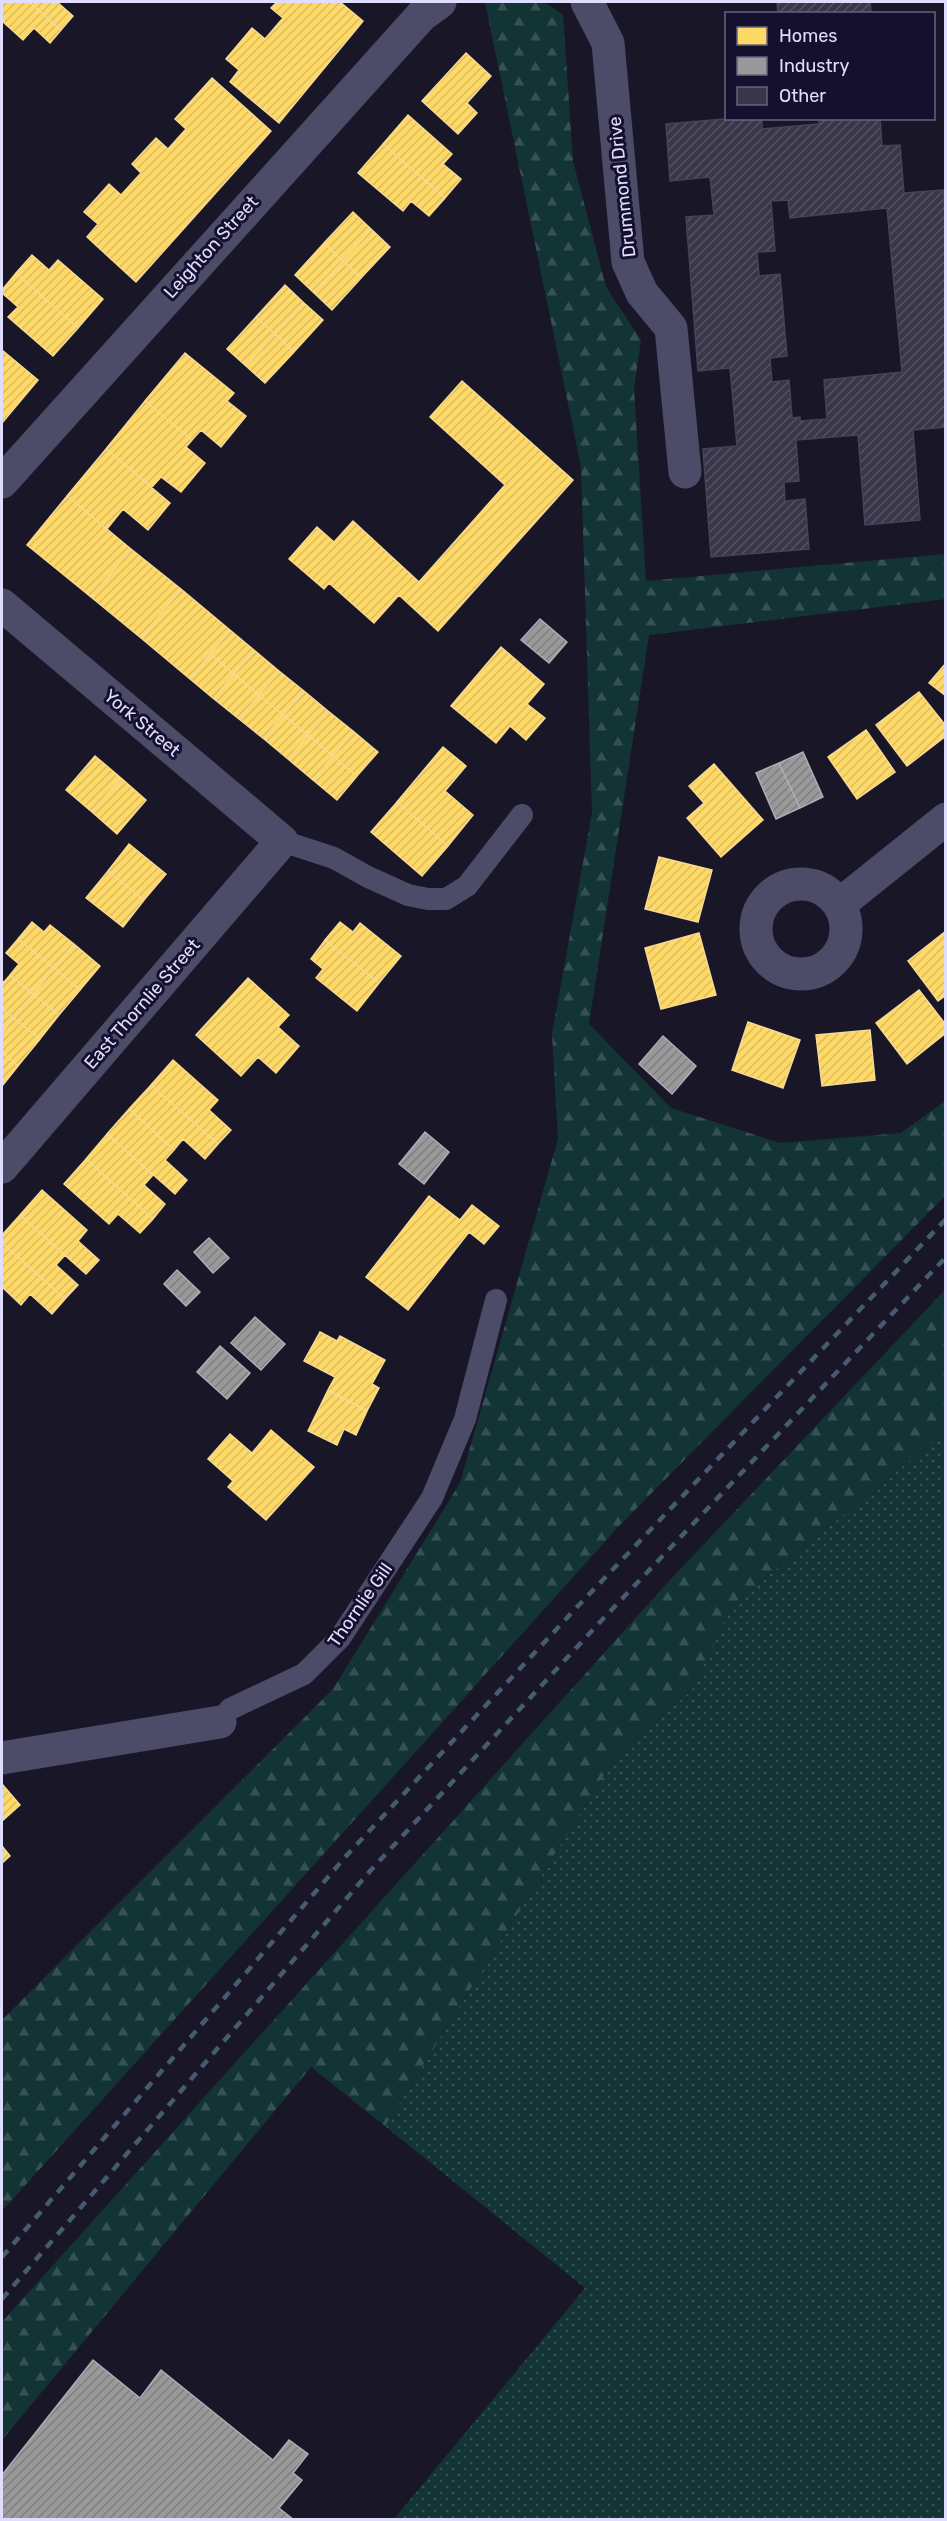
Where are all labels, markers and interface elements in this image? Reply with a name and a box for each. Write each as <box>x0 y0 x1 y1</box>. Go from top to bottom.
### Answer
legend <box>725 12 935 120</box>
text: Homes <box>779 25 837 47</box>
text: Industry <box>779 55 849 77</box>
text: Other <box>779 85 826 107</box>
street label: Drummond Drive <box>604 115 640 259</box>
street label: Leighton Street <box>159 191 263 303</box>
street label: York Street <box>99 685 185 761</box>
street label: East Thornlie Street <box>79 934 205 1074</box>
street label: Thornlie Gill <box>323 1559 397 1651</box>

